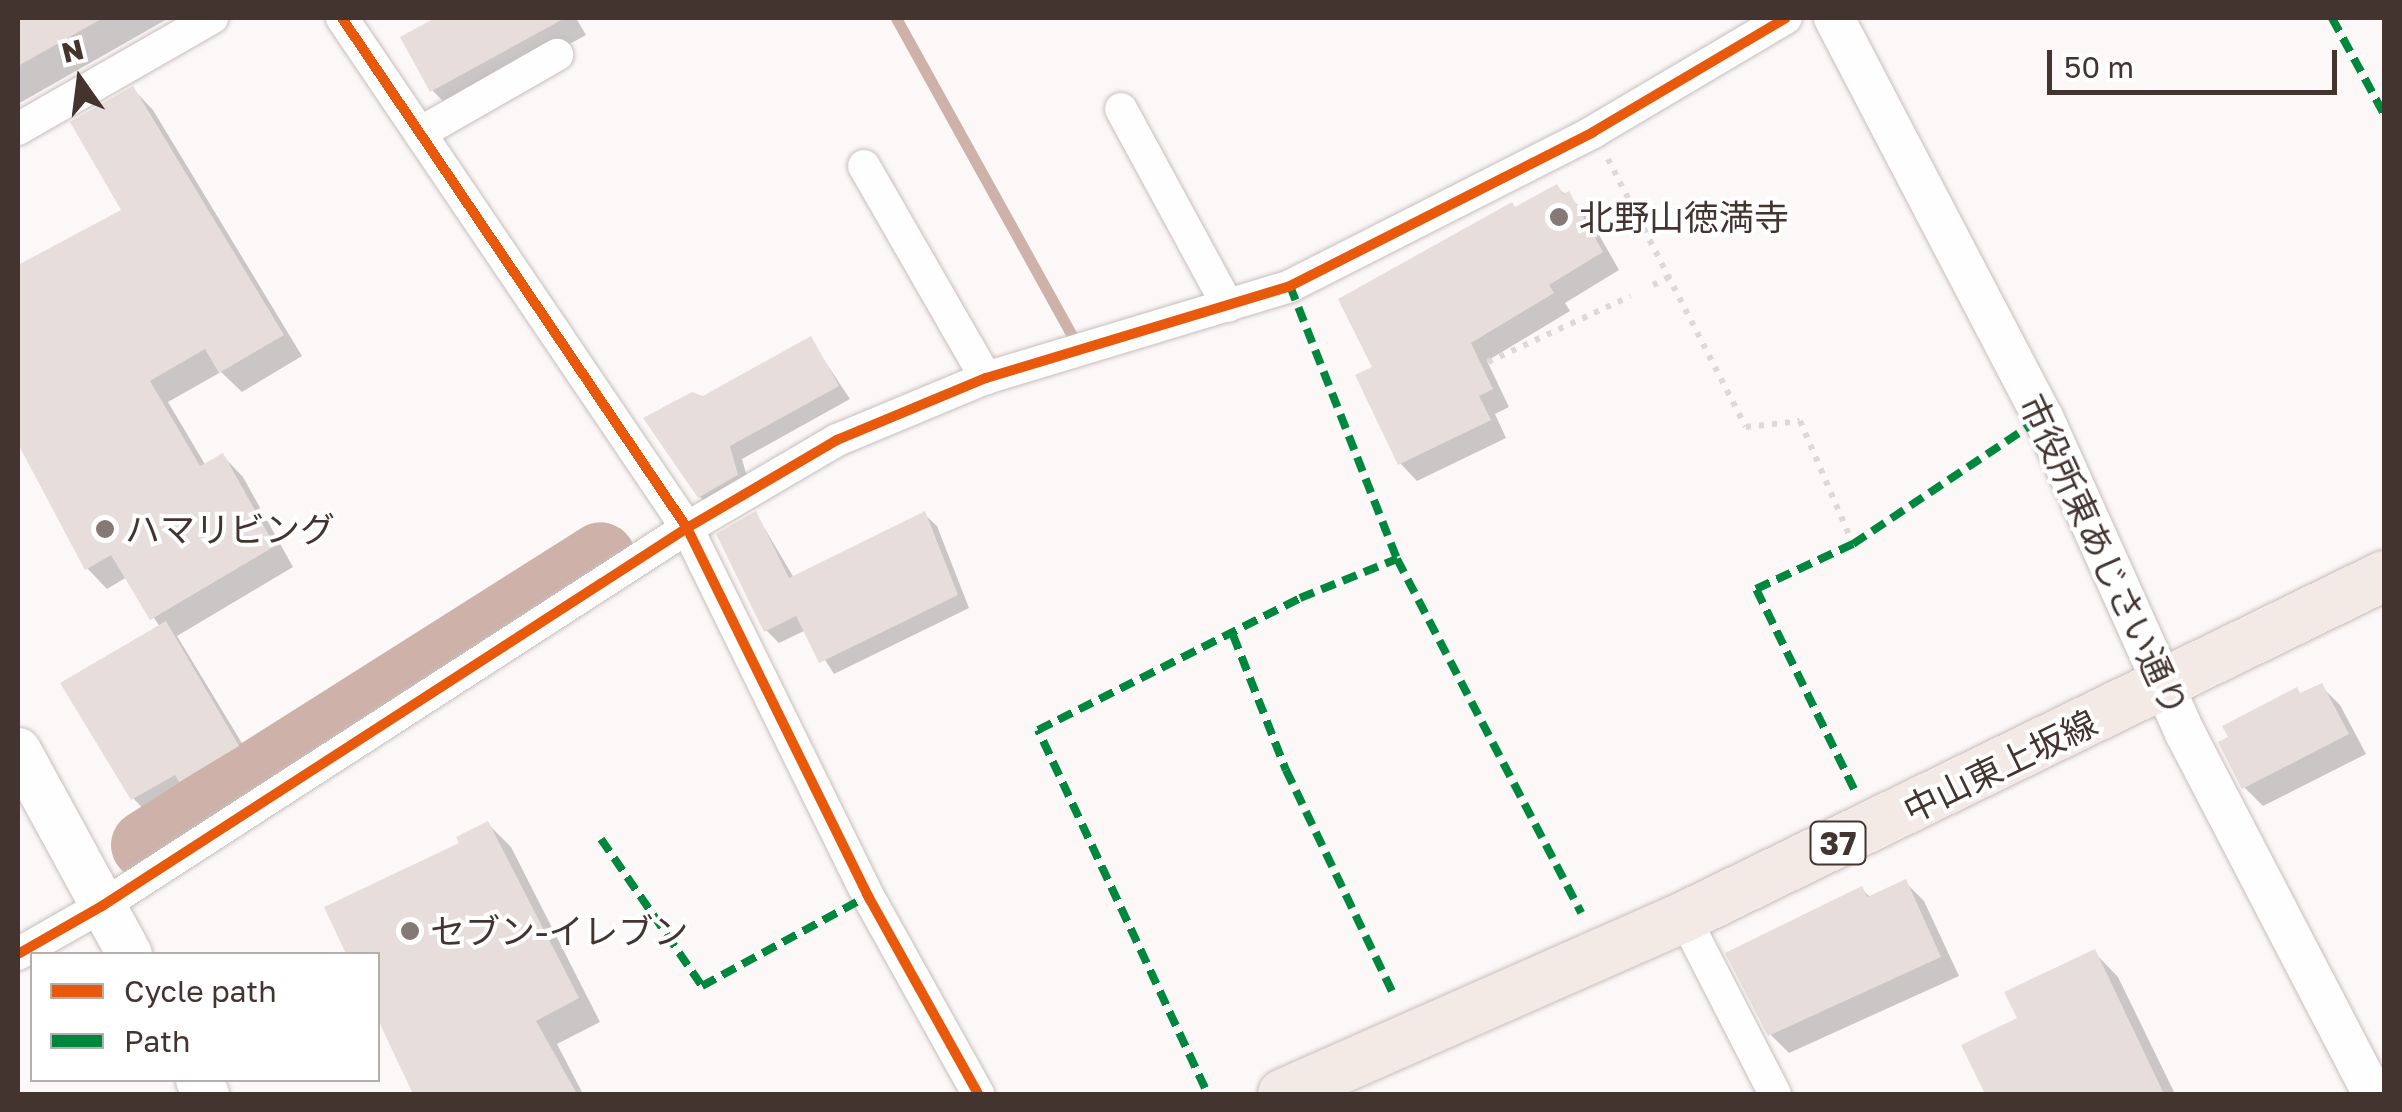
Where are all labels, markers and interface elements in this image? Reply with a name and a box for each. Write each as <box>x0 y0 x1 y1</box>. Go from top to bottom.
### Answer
north arrow <box>30 30 130 130</box>
scale bar <box>2052 30 2342 92</box>
text: N <box>58 32 87 69</box>
text: 50 m <box>2064 49 2134 85</box>
place label: 北野山徳満寺 <box>1579 196 1789 238</box>
marker: 北野山徳満寺 <box>1548 206 1570 228</box>
street label: 市役所東あじさい通り <box>2011 388 2197 722</box>
place label: ハマリビング <box>125 508 335 550</box>
marker: ハマリビング <box>94 518 116 540</box>
street label: 中山東上坂線 <box>1896 701 2104 831</box>
road number: 37 <box>1808 816 1868 870</box>
place label: セブン-イレブン <box>430 910 688 952</box>
marker: セブン-イレブン <box>399 920 421 942</box>
legend <box>30 952 380 1082</box>
text: Cycle path <box>124 973 277 1009</box>
text: Path <box>124 1023 190 1059</box>

